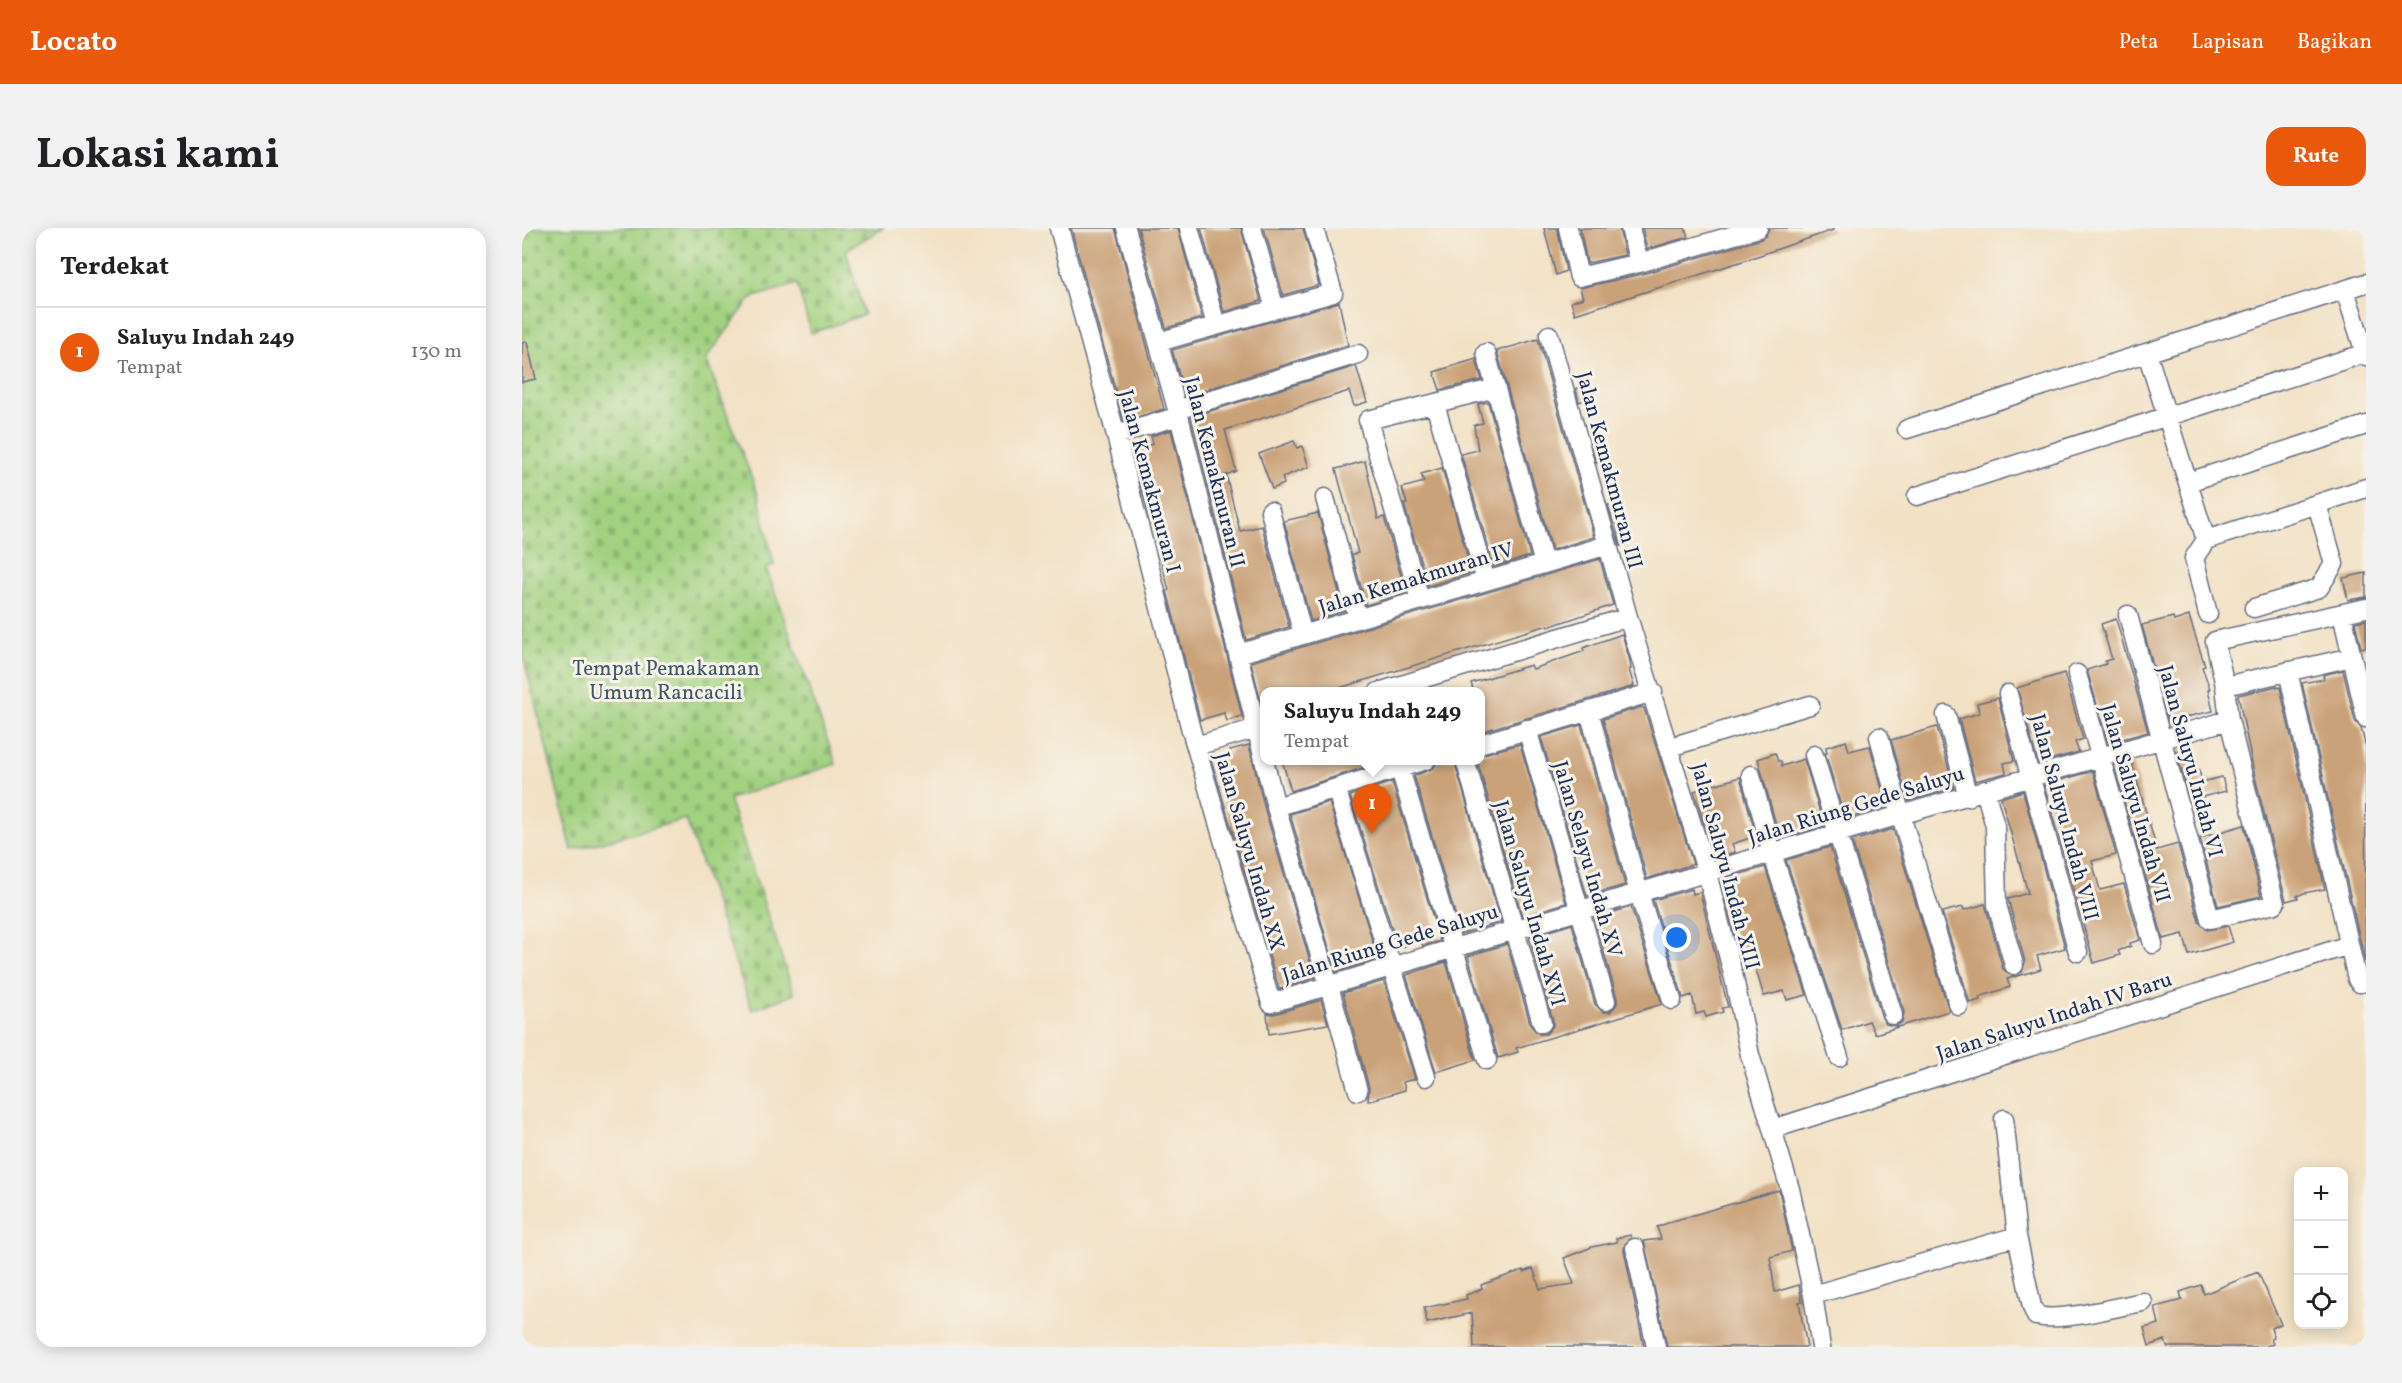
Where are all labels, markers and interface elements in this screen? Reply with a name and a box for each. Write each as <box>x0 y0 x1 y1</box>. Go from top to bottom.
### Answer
text: Locato <box>30 23 117 62</box>
text: Peta <box>2119 28 2158 57</box>
text: Lapisan <box>2191 28 2264 57</box>
text: Bagikan <box>2297 28 2372 57</box>
text: Lokasi kami <box>36 127 280 186</box>
button: Rute <box>2266 127 2366 186</box>
text: Terdekat <box>60 249 169 285</box>
text: Saluyu Indah 249 <box>117 323 294 354</box>
text: 1 <box>75 338 84 366</box>
text: 130 m <box>411 338 462 366</box>
text: Tempat <box>117 354 183 382</box>
street label: Jalan Kemakmuran III <box>1568 368 1649 572</box>
street label: Jalan Kemakmuran II <box>1176 374 1251 571</box>
street label: Jalan Kemakmuran I <box>1110 387 1187 576</box>
street label: Jalan Kemakmuran IV <box>1315 536 1518 623</box>
park label: Tempat Pemakaman Umum Rancacili <box>572 655 760 708</box>
street label: Jalan Saluyu Indah VI <box>2150 662 2229 861</box>
popup <box>1260 687 1485 765</box>
text: Saluyu Indah 249 <box>1284 697 1461 728</box>
street label: Jalan Saluyu Indah VII <box>2092 701 2177 906</box>
street label: Jalan Saluyu Indah VIII <box>2022 711 2105 924</box>
text: Tempat <box>1284 728 1349 756</box>
street label: Jalan Saluyu Indah XX <box>1206 749 1291 954</box>
street label: Jalan Selayu Indah XV <box>1545 758 1629 961</box>
street label: Jalan Saluyu Indah XIII <box>1683 760 1766 973</box>
street label: Jalan Riung Gede Saluyu <box>1745 760 1968 853</box>
pin: 1 <box>1352 784 1392 834</box>
street label: Jalan Saluyu Indah XVI <box>1485 797 1572 1010</box>
street label: Jalan Riung Gede Saluyu <box>1279 898 1502 991</box>
your location <box>1662 923 1691 952</box>
street label: Jalan Saluyu Indah IV Baru <box>1933 966 2176 1069</box>
map controls <box>2294 1167 2348 1329</box>
button: + <box>2294 1167 2348 1221</box>
button: − <box>2294 1221 2348 1275</box>
button: locate <box>2294 1275 2348 1329</box>

